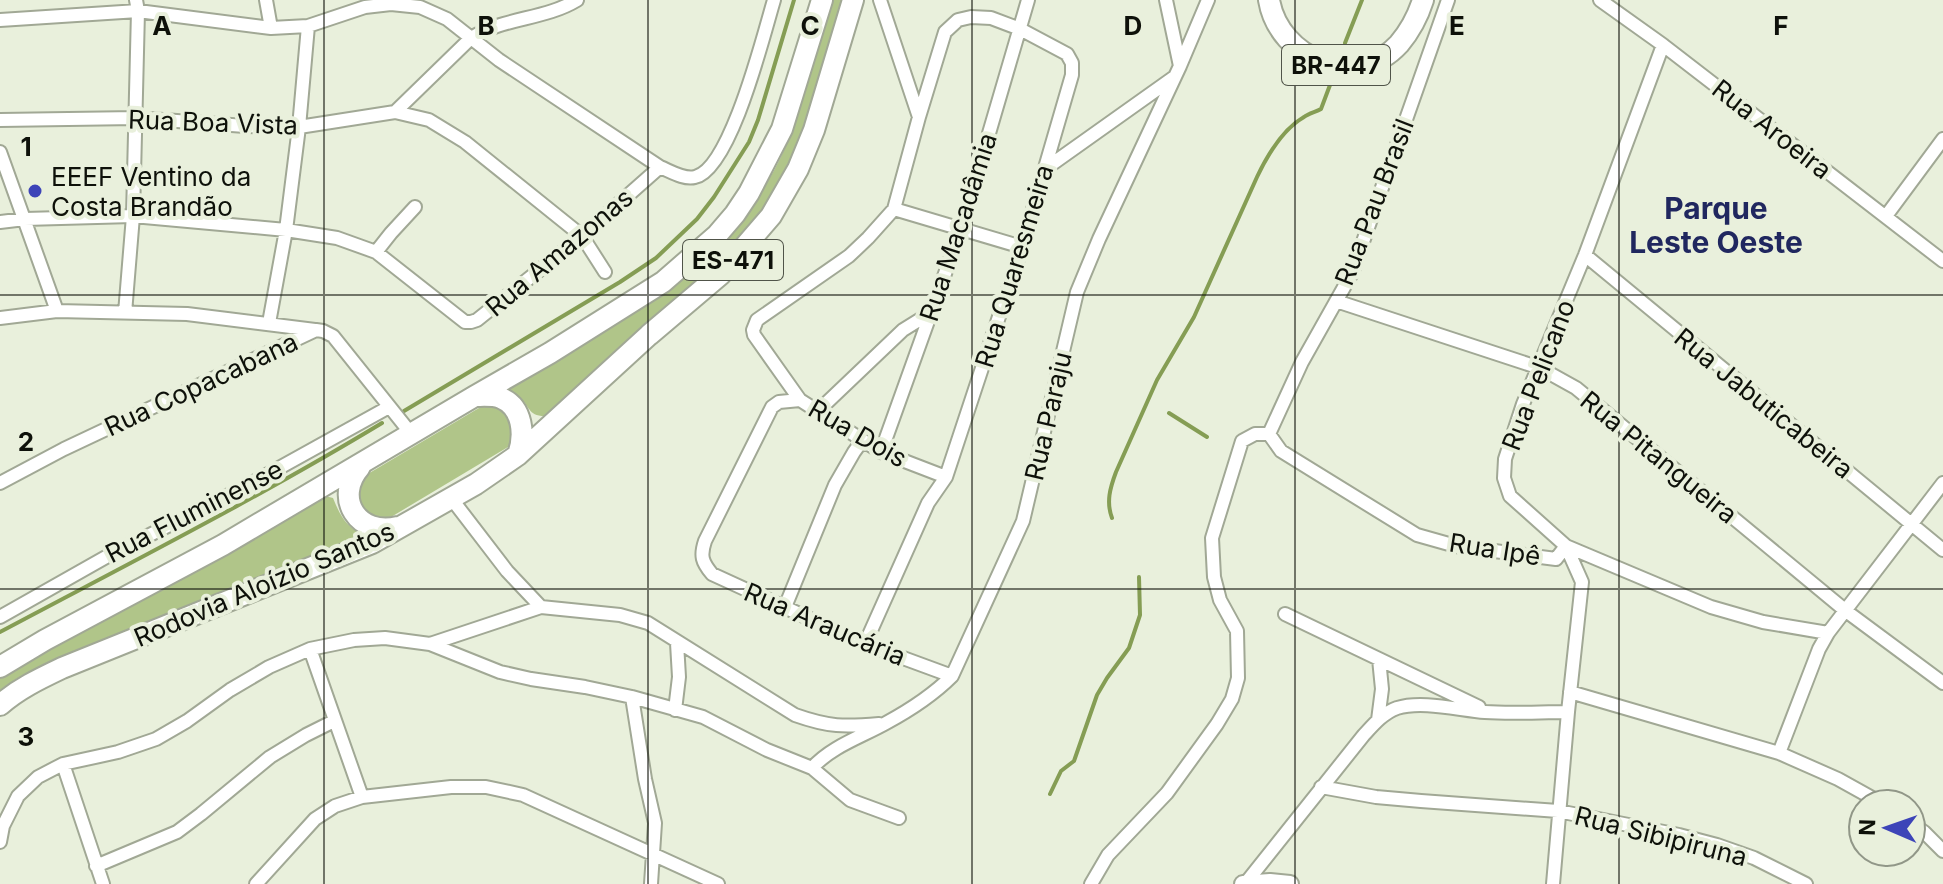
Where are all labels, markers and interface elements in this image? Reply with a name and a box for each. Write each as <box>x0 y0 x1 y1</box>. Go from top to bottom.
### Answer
text: A <box>152 10 172 41</box>
text: B <box>477 10 495 41</box>
text: C <box>800 10 820 41</box>
text: D <box>1124 10 1142 41</box>
text: E <box>1449 10 1465 41</box>
text: F <box>1773 10 1789 41</box>
road number: BR-447 <box>1282 45 1390 85</box>
street label: Rua Aroeira <box>1706 73 1838 185</box>
street label: Rua Boa Vista <box>128 104 298 140</box>
street label: Rua Pau Brasil <box>1328 114 1420 290</box>
street label: Rua Macadâmia <box>913 129 1003 325</box>
text: 1 <box>20 131 32 162</box>
place label: EEEF Ventino da Costa Brandão <box>51 161 251 222</box>
street label: Rua Quaresmeira <box>968 161 1060 371</box>
street label: Rua Amazonas <box>479 181 639 323</box>
marker: EEEF Ventino da Costa Brandão <box>26 182 44 200</box>
district label: Parque Leste Oeste <box>1629 190 1803 260</box>
road number: ES-471 <box>683 240 783 280</box>
street label: Rua Pelicano <box>1495 295 1581 455</box>
street label: Rua Jabuticabeira <box>1668 321 1860 485</box>
street label: Rua Copacabana <box>99 326 303 442</box>
street label: Rua Paraju <box>1018 349 1078 483</box>
street label: Rua Pitangueira <box>1574 384 1744 530</box>
street label: Rua Dois <box>803 392 913 474</box>
text: 2 <box>18 426 34 457</box>
street label: Rua Fluminense <box>100 453 288 569</box>
street label: Rodovia Aloízio Santos <box>129 515 399 653</box>
street label: Rua Ipê <box>1447 526 1543 572</box>
street label: Rua Araucária <box>740 576 910 672</box>
text: 3 <box>18 721 34 752</box>
north arrow <box>1847 788 1927 868</box>
street label: Rua Sibipiruna <box>1572 800 1750 872</box>
text: N <box>1854 818 1880 836</box>

